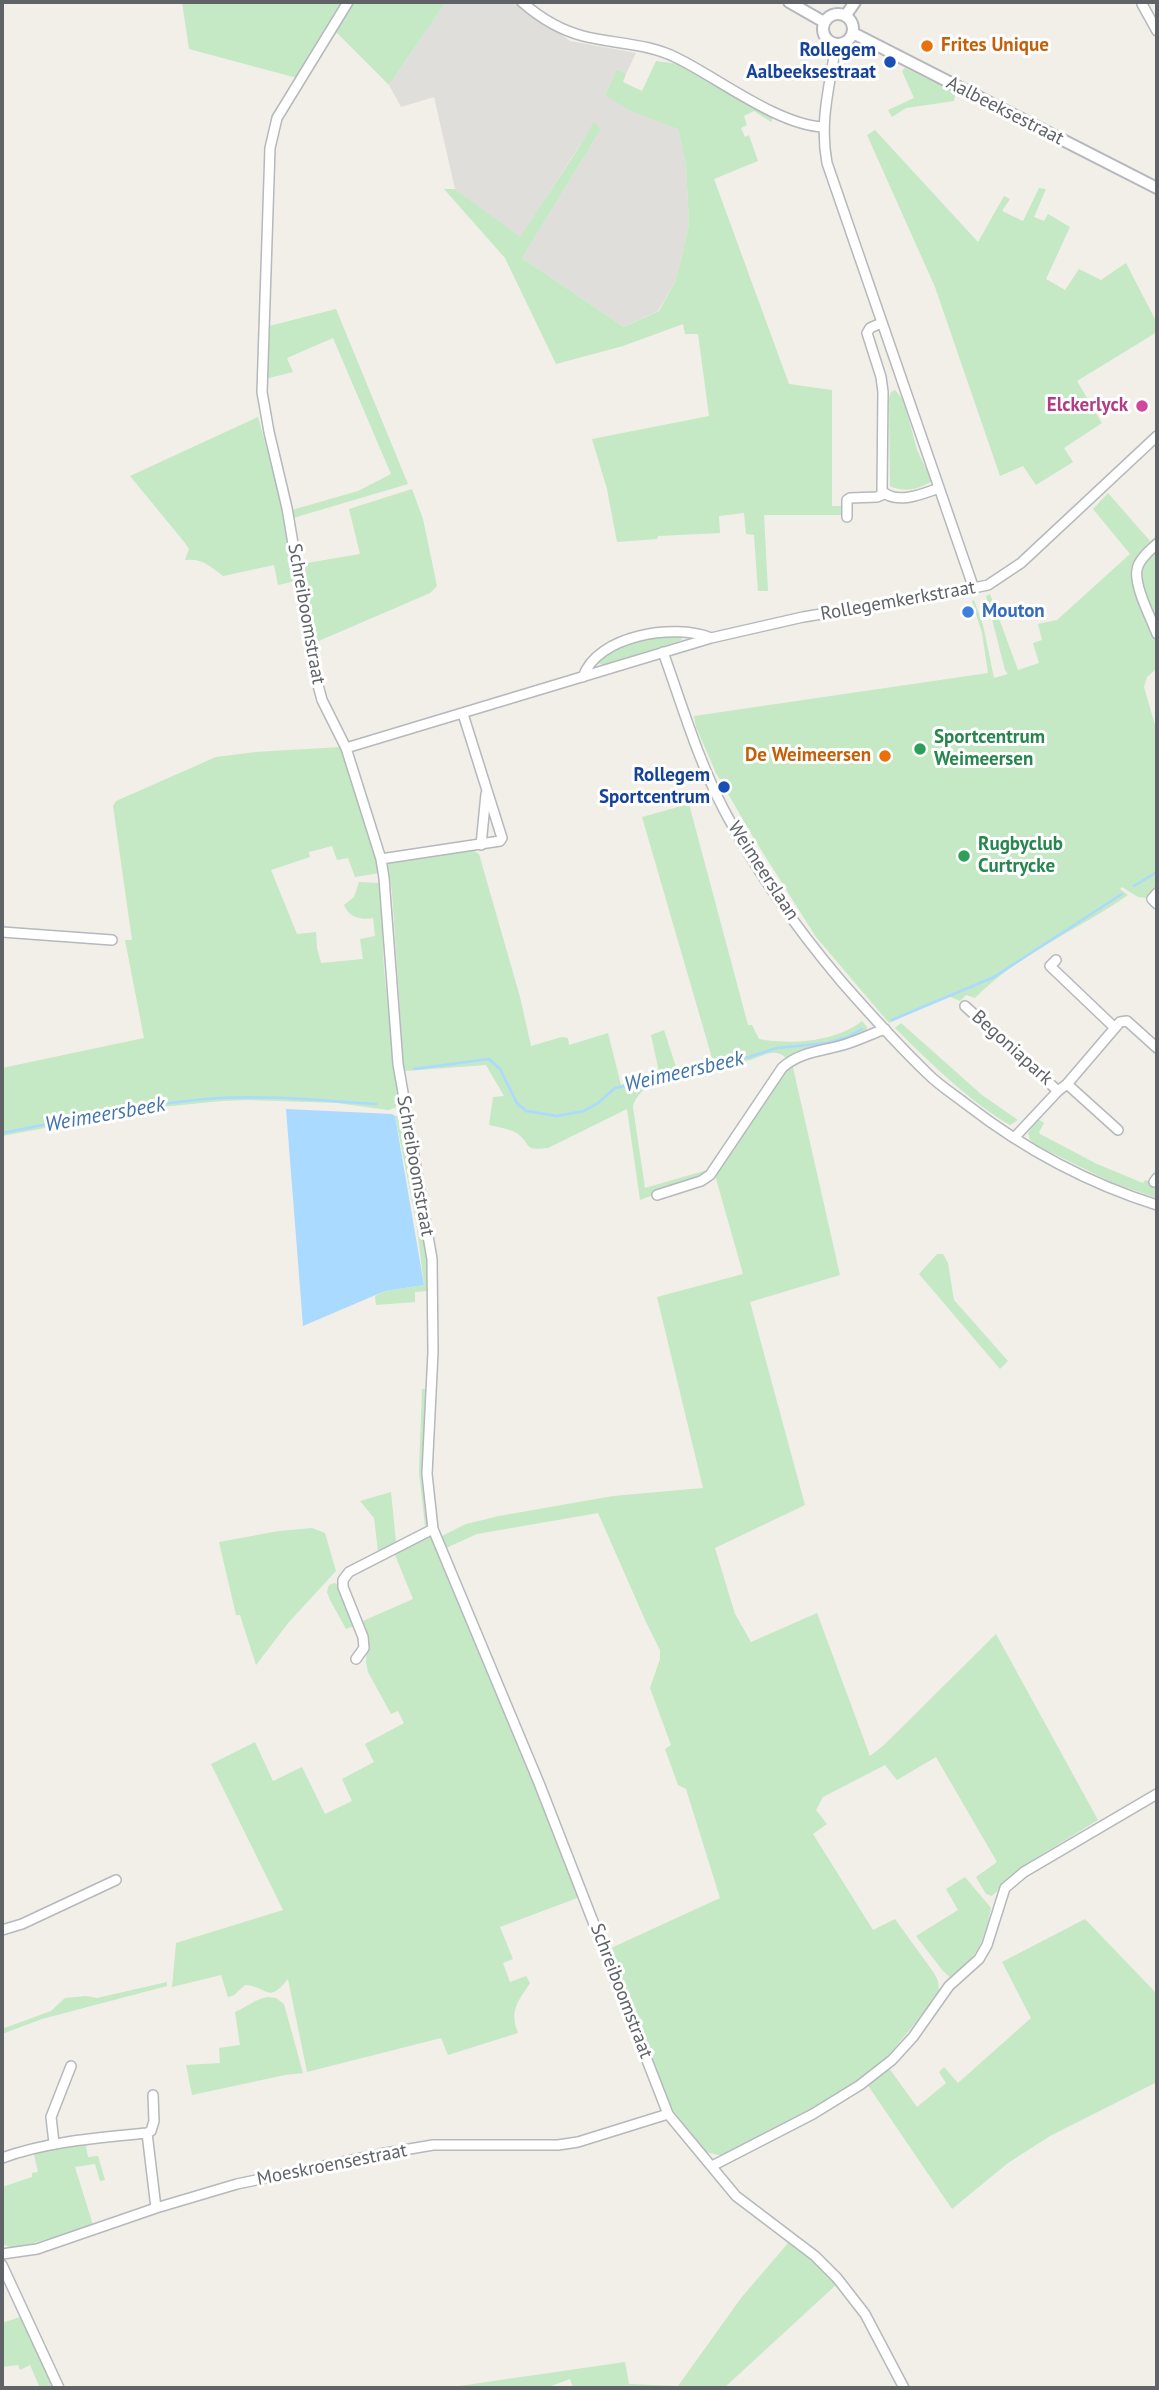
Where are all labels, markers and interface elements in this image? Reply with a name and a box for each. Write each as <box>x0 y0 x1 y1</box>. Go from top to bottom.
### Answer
place label: Frites Unique <box>941 35 1049 57</box>
marker: Frites Unique <box>919 38 935 54</box>
place label: Rollegem Aalbeeksestraat <box>746 40 876 84</box>
marker: Rollegem Aalbeeksestraat <box>882 54 898 70</box>
street label: Aalbeeksestraat <box>943 72 1067 150</box>
place label: Elckerlyck <box>1047 395 1128 417</box>
marker: Elckerlyck <box>1134 398 1150 414</box>
street label: Schreiboomstraat <box>282 542 330 686</box>
street label: Rollegemkerkstraat <box>819 576 977 626</box>
place label: Mouton <box>982 601 1045 623</box>
marker: Mouton <box>960 604 976 620</box>
place label: Sportcentrum Weimeersen <box>934 727 1045 771</box>
marker: Sportcentrum Weimeersen <box>912 741 928 757</box>
place label: De Weimeersen <box>745 745 871 767</box>
marker: De Weimeersen <box>877 748 893 764</box>
place label: Rollegem Sportcentrum <box>599 765 710 809</box>
marker: Rollegem Sportcentrum <box>716 779 732 795</box>
street label: Weimeerslaan <box>723 817 803 925</box>
place label: Rugbyclub Curtrycke <box>978 834 1063 878</box>
marker: Rugbyclub Curtrycke <box>956 848 972 864</box>
street label: Begoniapark <box>967 1006 1057 1090</box>
water label: Weimeersbeek <box>622 1046 746 1098</box>
water label: Weimeersbeek <box>43 1092 167 1138</box>
street label: Schreiboomstraat <box>391 1094 439 1238</box>
street label: Schreiboomstraat <box>585 1920 657 2062</box>
street label: Moeskroensestraat <box>255 2139 409 2191</box>

